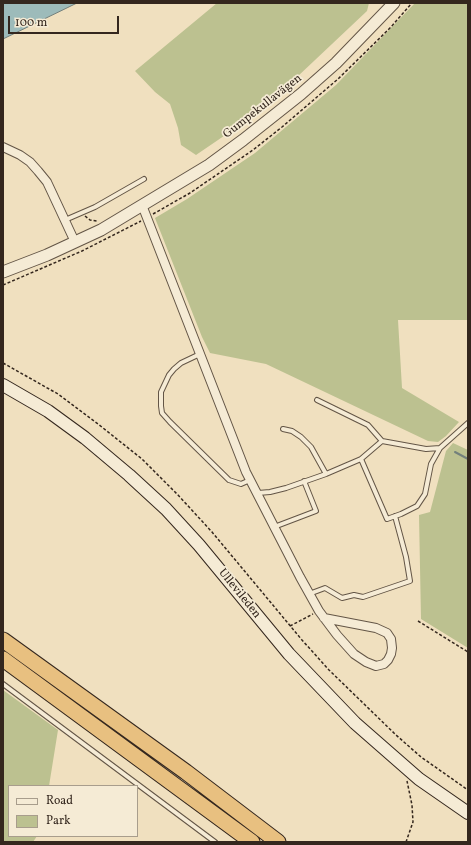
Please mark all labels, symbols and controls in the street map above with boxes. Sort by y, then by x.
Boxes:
scale bar [10,8,121,34]
text: 100 m [15,15,47,31]
street label: Gumpekullavägen [221,72,305,142]
street label: Ullevileden [215,566,263,622]
legend [8,785,138,837]
text: Road [46,793,73,809]
text: Park [46,813,71,829]

